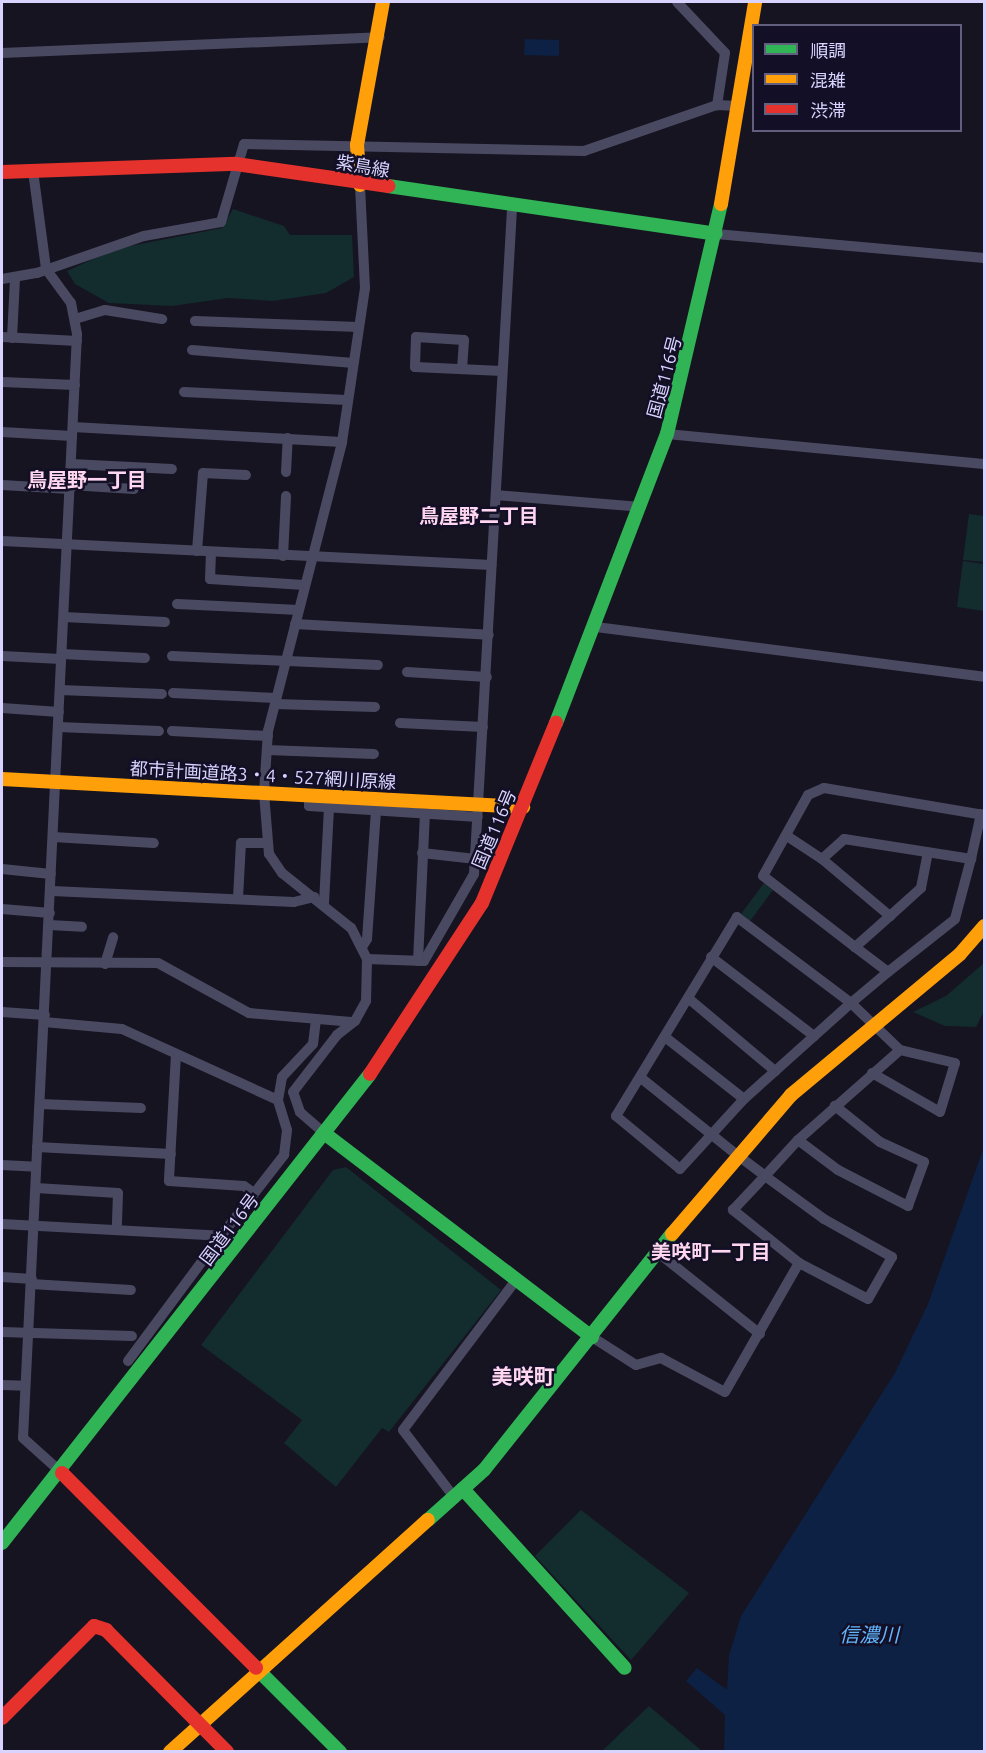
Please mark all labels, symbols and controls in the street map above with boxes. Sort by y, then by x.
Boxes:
legend [752,24,962,132]
text: 順調 [810,40,846,60]
text: 混雑 [810,70,846,90]
text: 渋滞 [810,100,846,120]
street label: 紫鳥線 [335,151,391,181]
street label: 国道116号 [643,333,685,421]
district label: 鳥屋野一丁目 [27,467,147,491]
district label: 鳥屋野二丁目 [419,503,539,527]
street label: 都市計画道路3・4・527網川原線 [129,757,397,793]
street label: 国道116号 [468,786,520,872]
street label: 国道116号 [195,1189,263,1269]
district label: 美咲町一丁目 [651,1239,771,1263]
district label: 美咲町 [492,1363,554,1389]
water label: 信濃川 [839,1622,899,1646]

